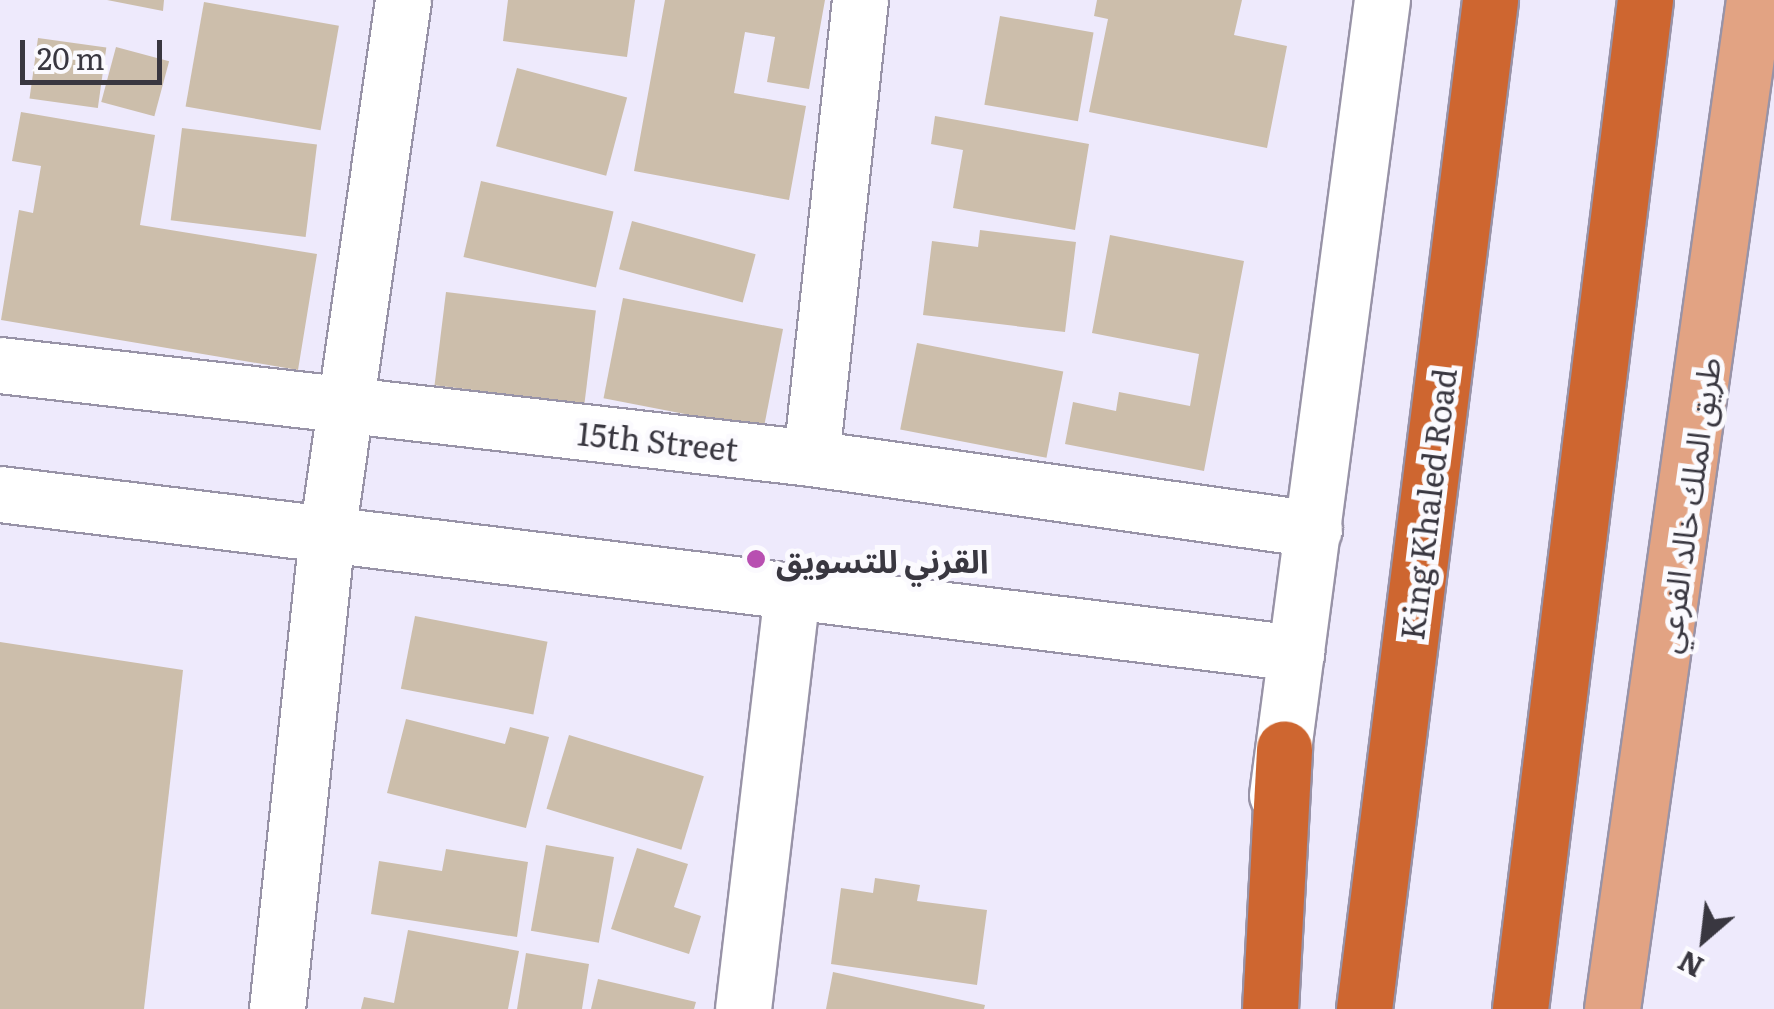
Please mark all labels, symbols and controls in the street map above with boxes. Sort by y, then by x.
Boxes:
scale bar [25,20,168,82]
text: 20 m [37,35,105,79]
street label: طريق الملك خالد الفرعي [1647,355,1727,655]
street label: King Khaled Road [1391,366,1463,642]
street label: 15th Street [576,412,740,468]
place label: القرني للتسويق [776,540,989,578]
marker: القرني للتسويق [745,548,767,570]
north arrow [1654,889,1754,989]
text: N [1670,941,1710,990]

